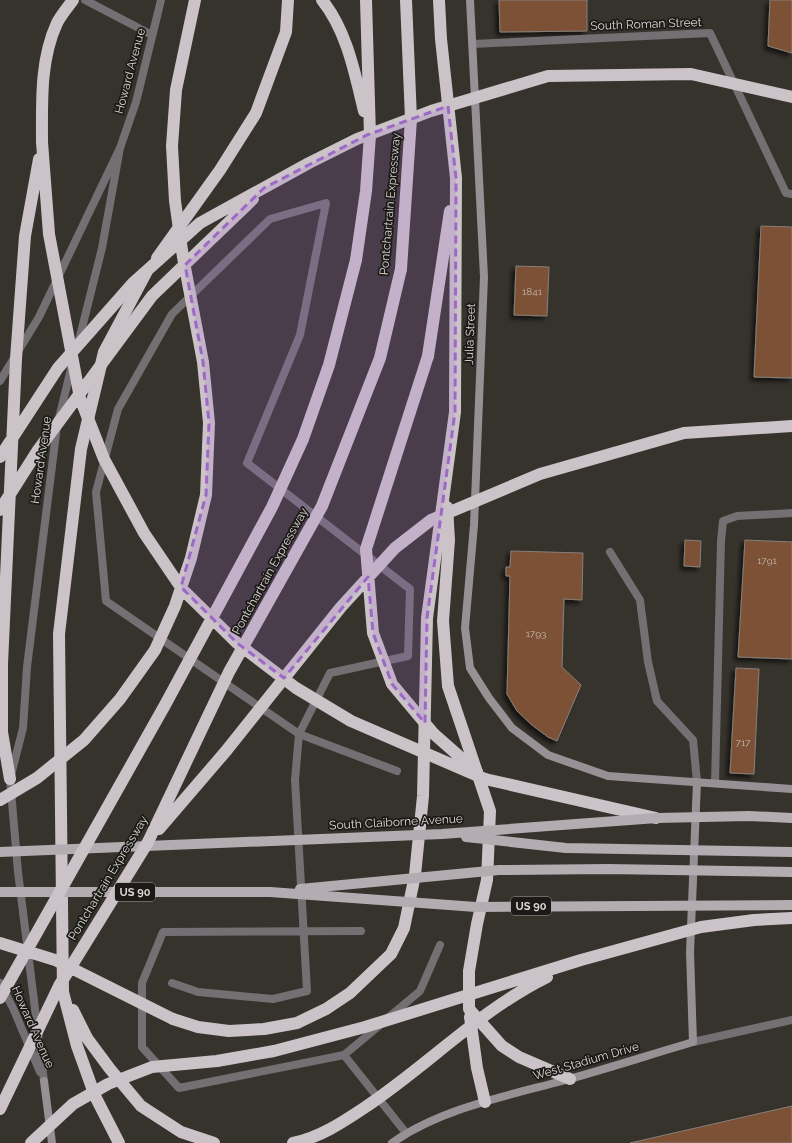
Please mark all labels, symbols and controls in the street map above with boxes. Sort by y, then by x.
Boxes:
street label: South Roman Street [590,15,702,33]
street label: Howard Avenue [112,27,148,115]
street label: Pontchartrain Expressway [377,132,403,276]
house number: 1841 [522,286,543,297]
street label: Julia Street [462,303,478,365]
street label: Howard Avenue [28,415,54,505]
street label: Pontchartrain Expressway [229,505,311,637]
house number: 1791 [757,555,778,566]
house number: 1793 [526,628,546,639]
house number: 717 [736,737,751,748]
street label: South Claiborne Avenue [329,812,463,832]
street label: Pontchartrain Expressway [65,813,151,943]
road number: US 90 [115,883,155,901]
road number: US 90 [511,897,551,915]
street label: Howard Avenue [9,984,57,1070]
street label: West Stadium Drive [532,1039,640,1083]

